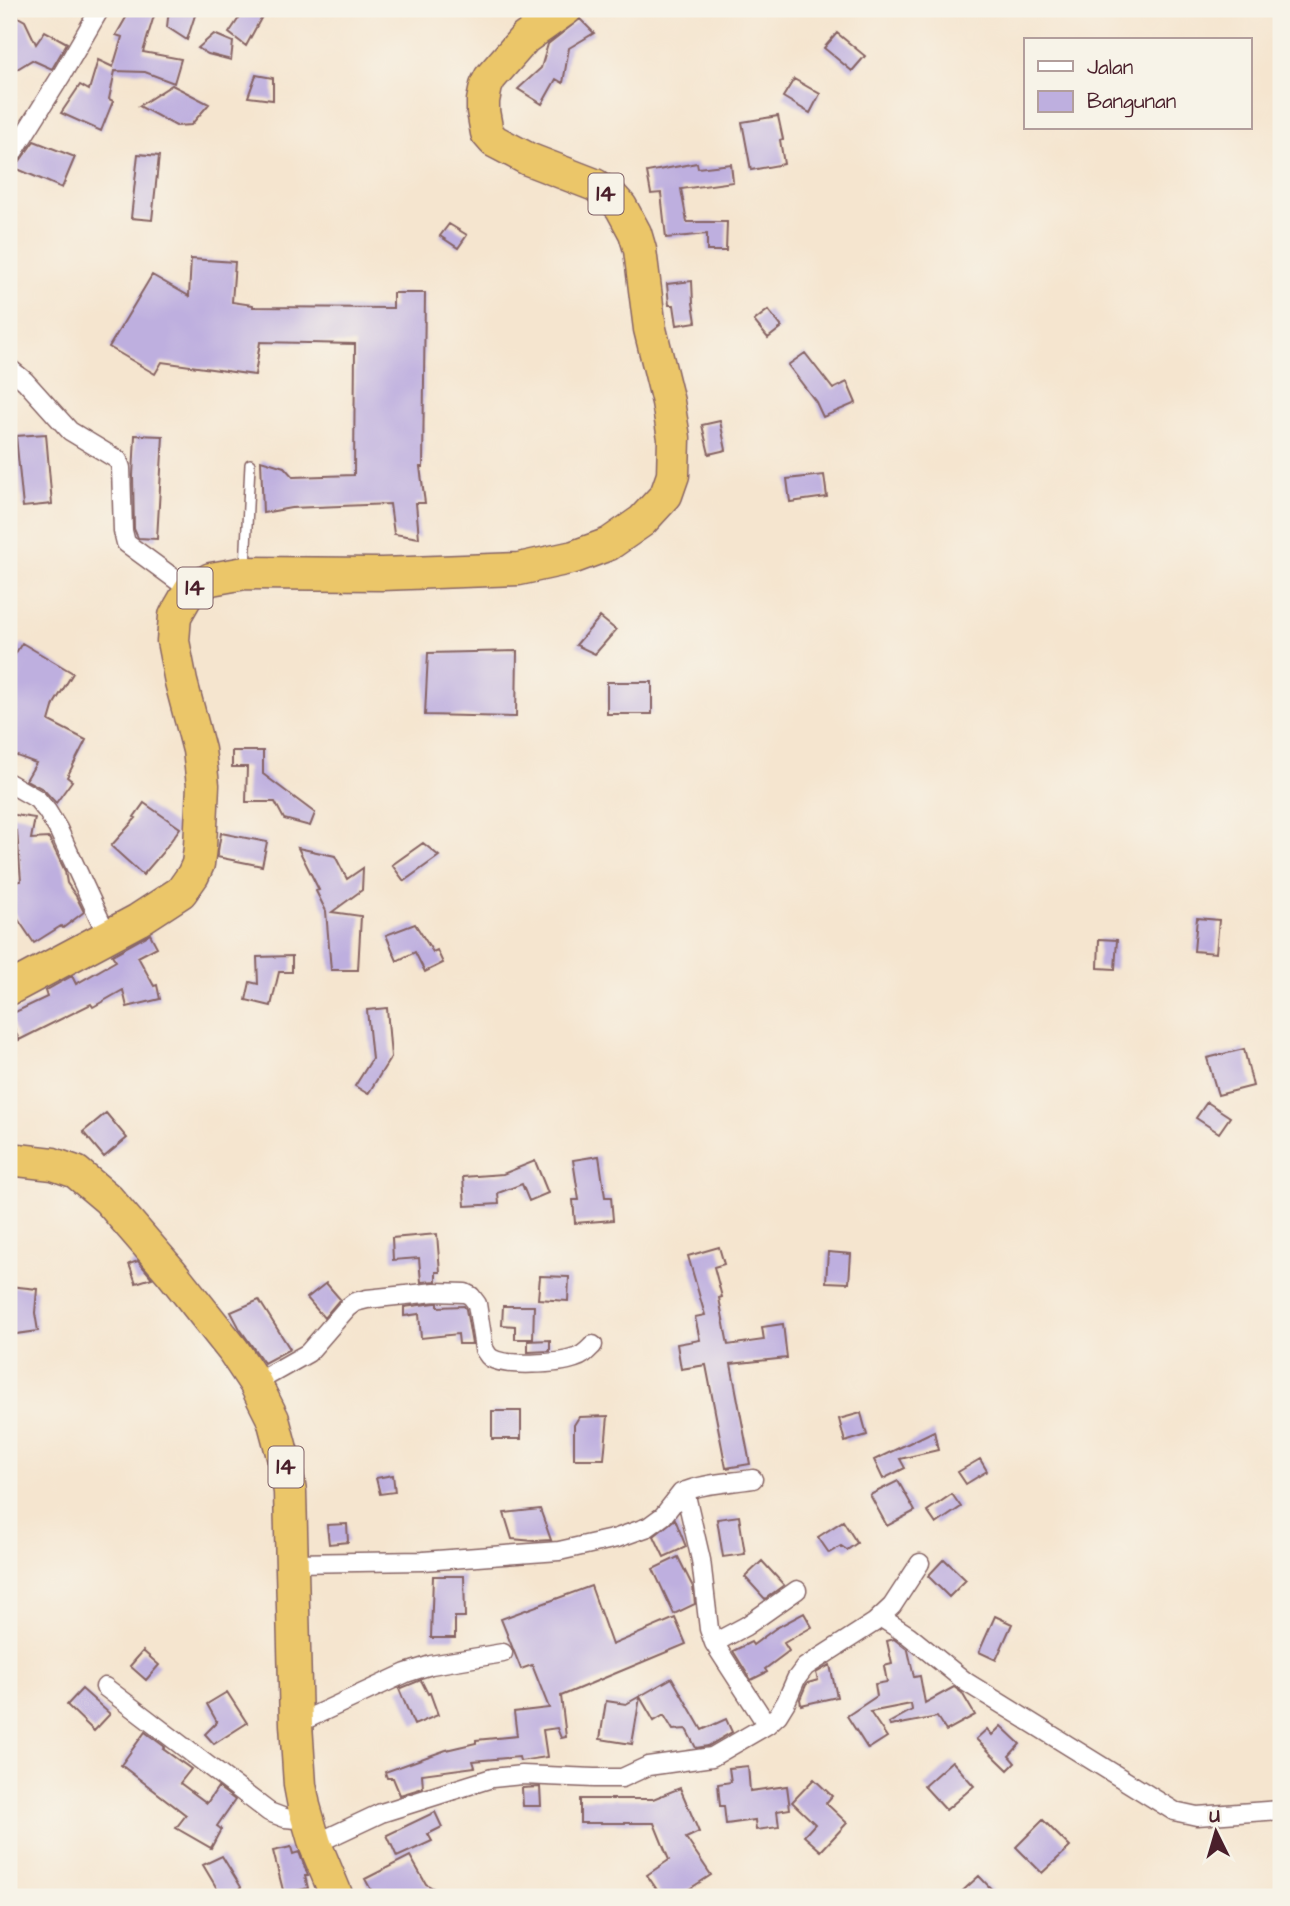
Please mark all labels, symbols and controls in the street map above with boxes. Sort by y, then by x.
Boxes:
legend [1024,38,1252,130]
text: Jalan [1087,53,1133,82]
text: Bangunan [1087,87,1176,118]
road number: 14 [588,174,624,214]
road number: 14 [178,568,212,608]
road number: 14 [268,1447,304,1488]
north arrow [1182,1798,1252,1868]
text: U [1208,1803,1221,1830]

